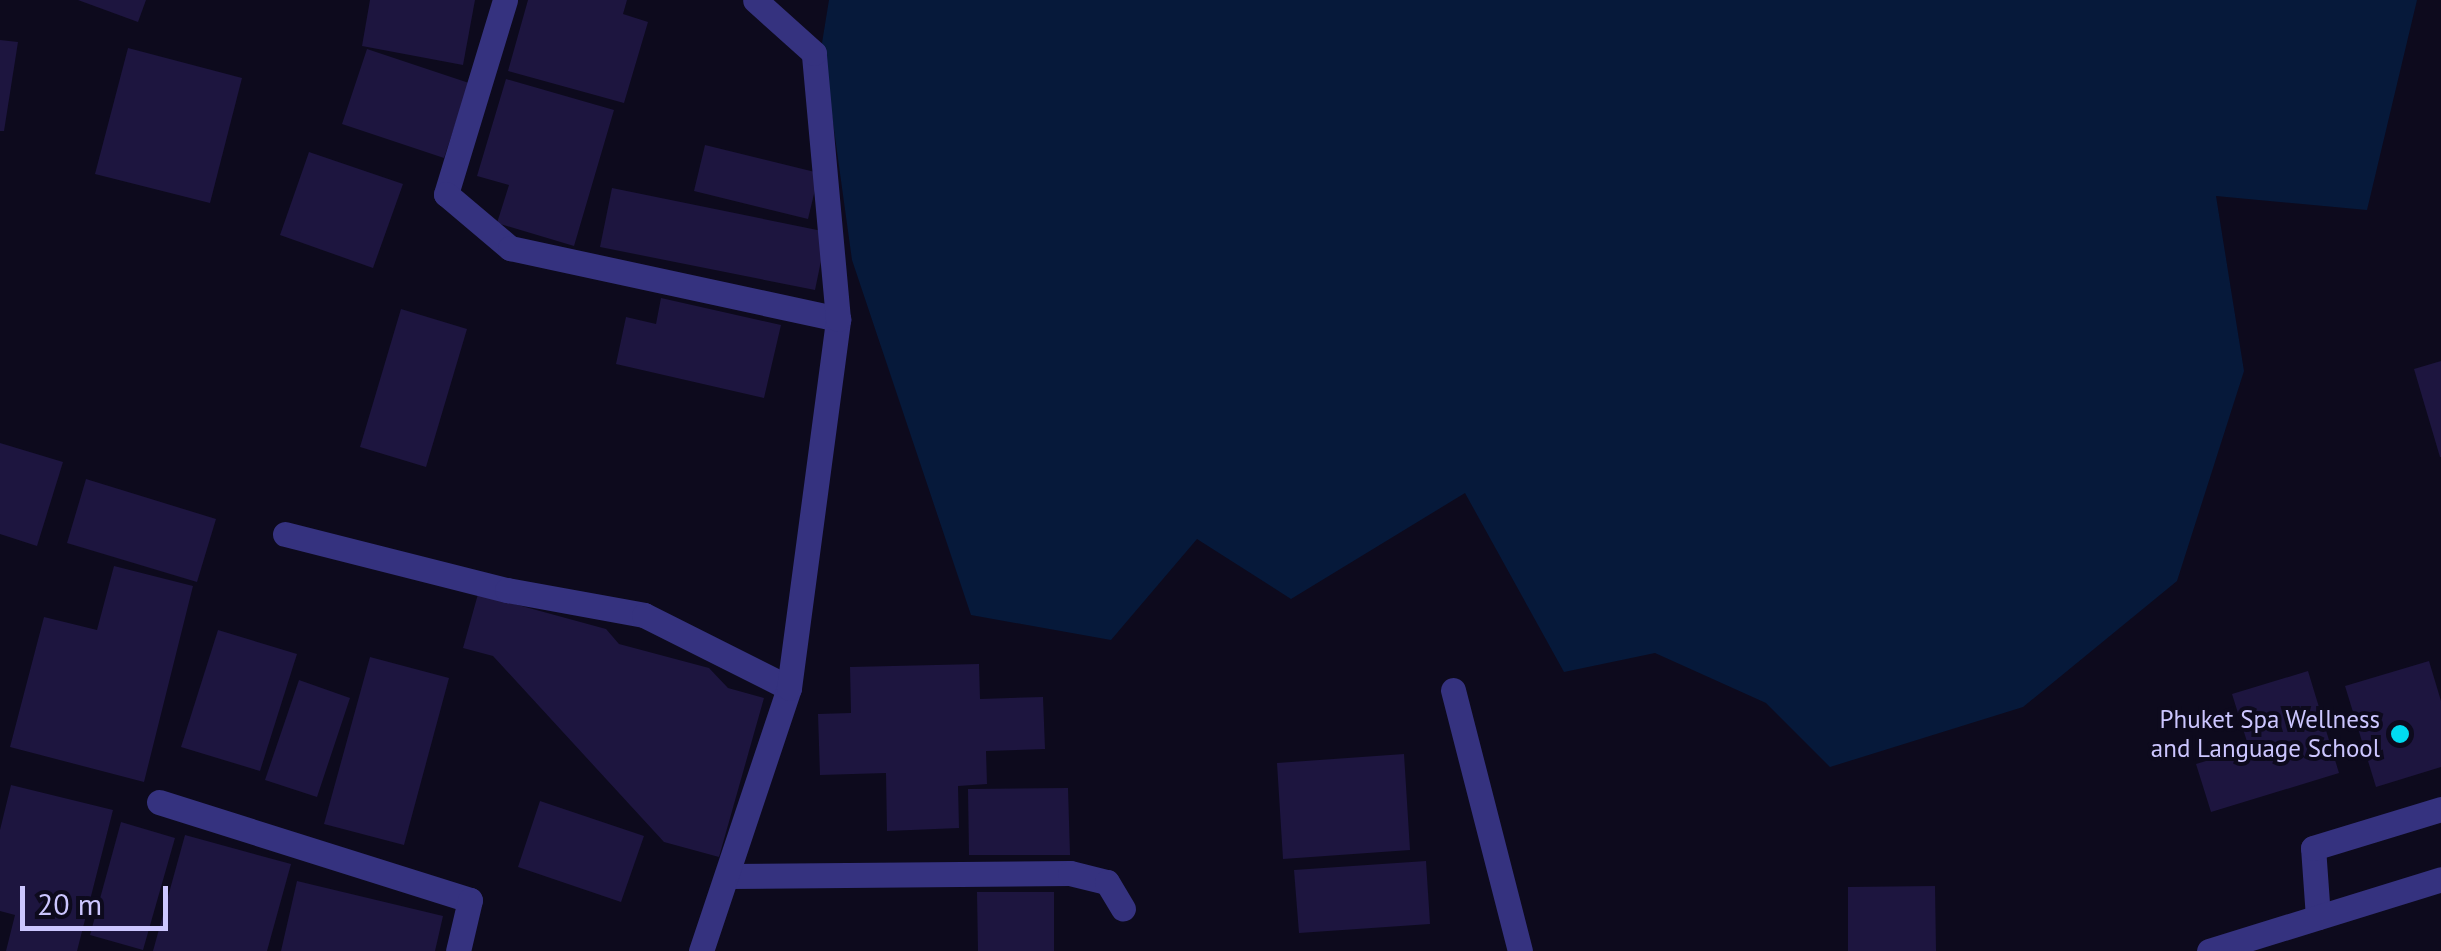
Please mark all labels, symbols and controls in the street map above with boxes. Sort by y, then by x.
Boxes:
place label: Phuket Spa Wellness and Language School [2151,705,2380,764]
marker: Phuket Spa Wellness and Language School [2389,723,2411,745]
scale bar [25,866,172,928]
text: 20 m [37,884,102,923]

